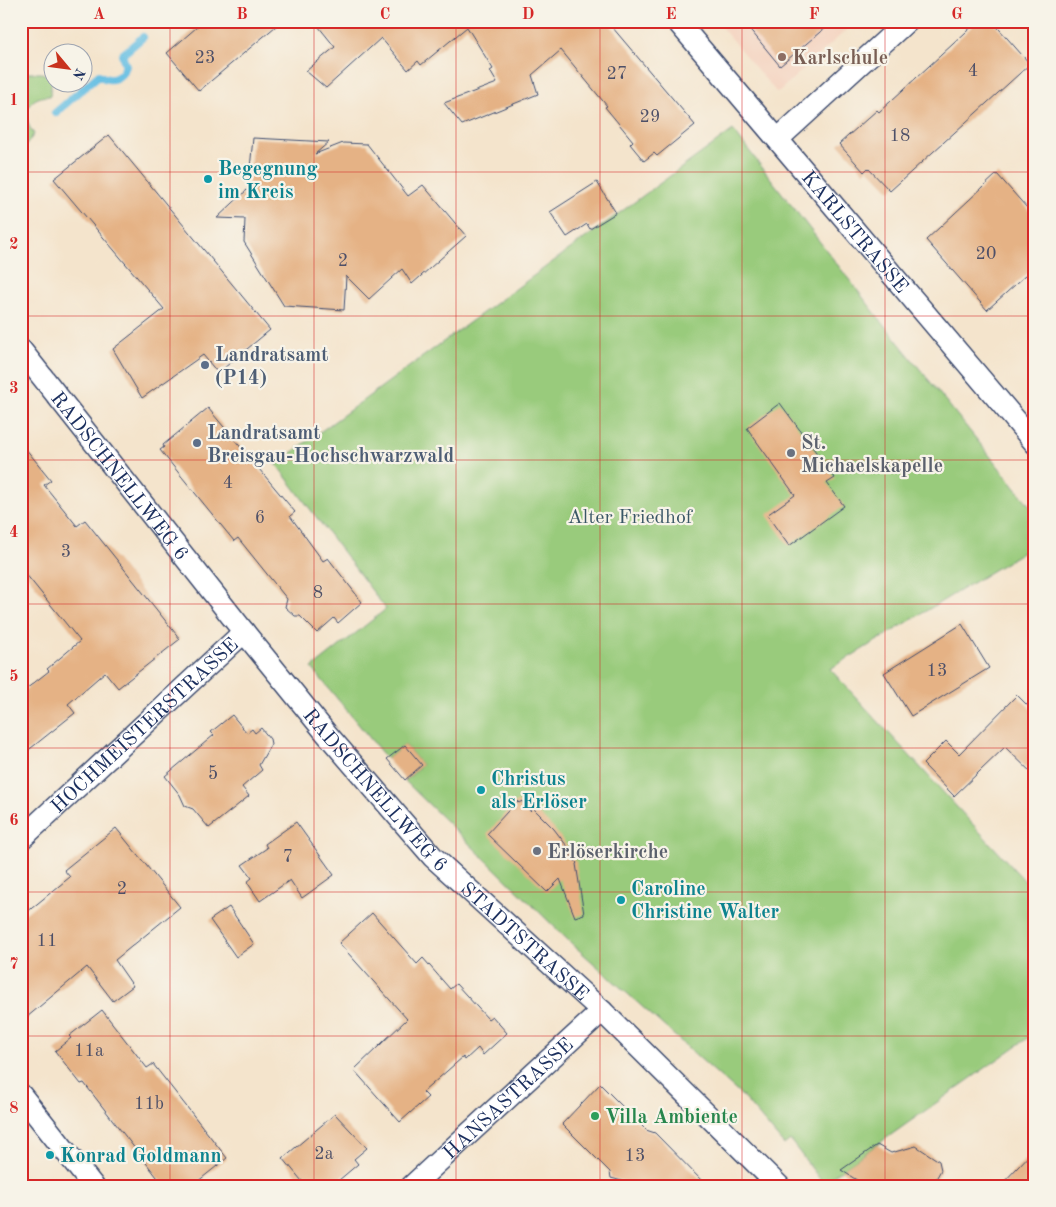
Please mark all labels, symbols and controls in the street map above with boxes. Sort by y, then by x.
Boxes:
text: A [93,7,105,23]
text: B [236,7,248,23]
text: C [380,7,390,23]
text: D [522,7,534,23]
text: E [665,7,677,23]
text: F [809,7,820,23]
text: G [951,7,963,23]
north arrow [42,42,92,92]
house number: 23 [195,49,215,67]
place label: Karlschule [792,49,888,69]
marker: Karlschule [776,51,788,63]
house number: 4 [968,62,978,80]
house number: 27 [607,65,627,83]
text: N [70,66,87,82]
text: 1 [9,93,19,109]
house number: 29 [640,108,660,126]
house number: 18 [890,127,910,145]
place label: Begegnung im Kreis [218,160,318,203]
street label: KARLSTRASSE [797,168,911,298]
marker: Begegnung im Kreis [202,173,214,185]
text: 2 [9,237,19,253]
house number: 20 [976,245,996,263]
house number: 2 [338,252,348,270]
place label: Landratsamt (P14) [215,346,329,389]
marker: Landratsamt (P14) [199,359,211,371]
text: 3 [9,381,19,397]
street label: RADSCHNELLWEG 6 [46,389,191,565]
place label: Landratsamt Breisgau-Hochschwarzwald [207,424,454,467]
place label: St. Michaelskapelle [801,434,943,477]
marker: Landratsamt Breisgau-Hochschwarzwald [191,437,203,449]
marker: St. Michaelskapelle [785,447,797,459]
house number: 4 [223,474,233,492]
park label: Alter Friedhof [568,508,694,528]
house number: 6 [255,509,265,527]
text: 4 [9,525,19,541]
house number: 3 [61,543,71,561]
house number: 8 [313,584,323,602]
street label: HOCHMEISTERSTRASSE [48,635,243,818]
house number: 13 [927,662,947,680]
text: 5 [9,669,19,685]
street label: RADSCHNELLWEG 6 [298,706,450,877]
house number: 5 [208,765,218,783]
place label: Christus als Erlöser [491,770,587,813]
marker: Christus als Erlöser [475,784,487,796]
text: 6 [9,813,19,829]
place label: Erlöserkirche [547,843,668,863]
marker: Erlöserkirche [531,845,543,857]
house number: 7 [283,848,293,866]
street label: STADTSTRASSE [456,879,592,1005]
house number: 2 [117,880,127,898]
place label: Caroline Christine Walter [631,880,780,923]
marker: Caroline Christine Walter [615,894,627,906]
house number: 11 [37,932,57,950]
text: 7 [9,957,19,973]
street label: HANSASTRASSE [440,1035,578,1164]
house number: 11a [74,1042,104,1060]
house number: 11b [134,1095,164,1113]
text: 8 [9,1101,19,1117]
place label: Villa Ambiente [605,1108,738,1128]
marker: Villa Ambiente [589,1110,601,1122]
house number: 2a [314,1145,334,1163]
place label: Konrad Goldmann [60,1147,222,1167]
house number: 13 [625,1147,645,1165]
marker: Konrad Goldmann [44,1149,56,1161]

